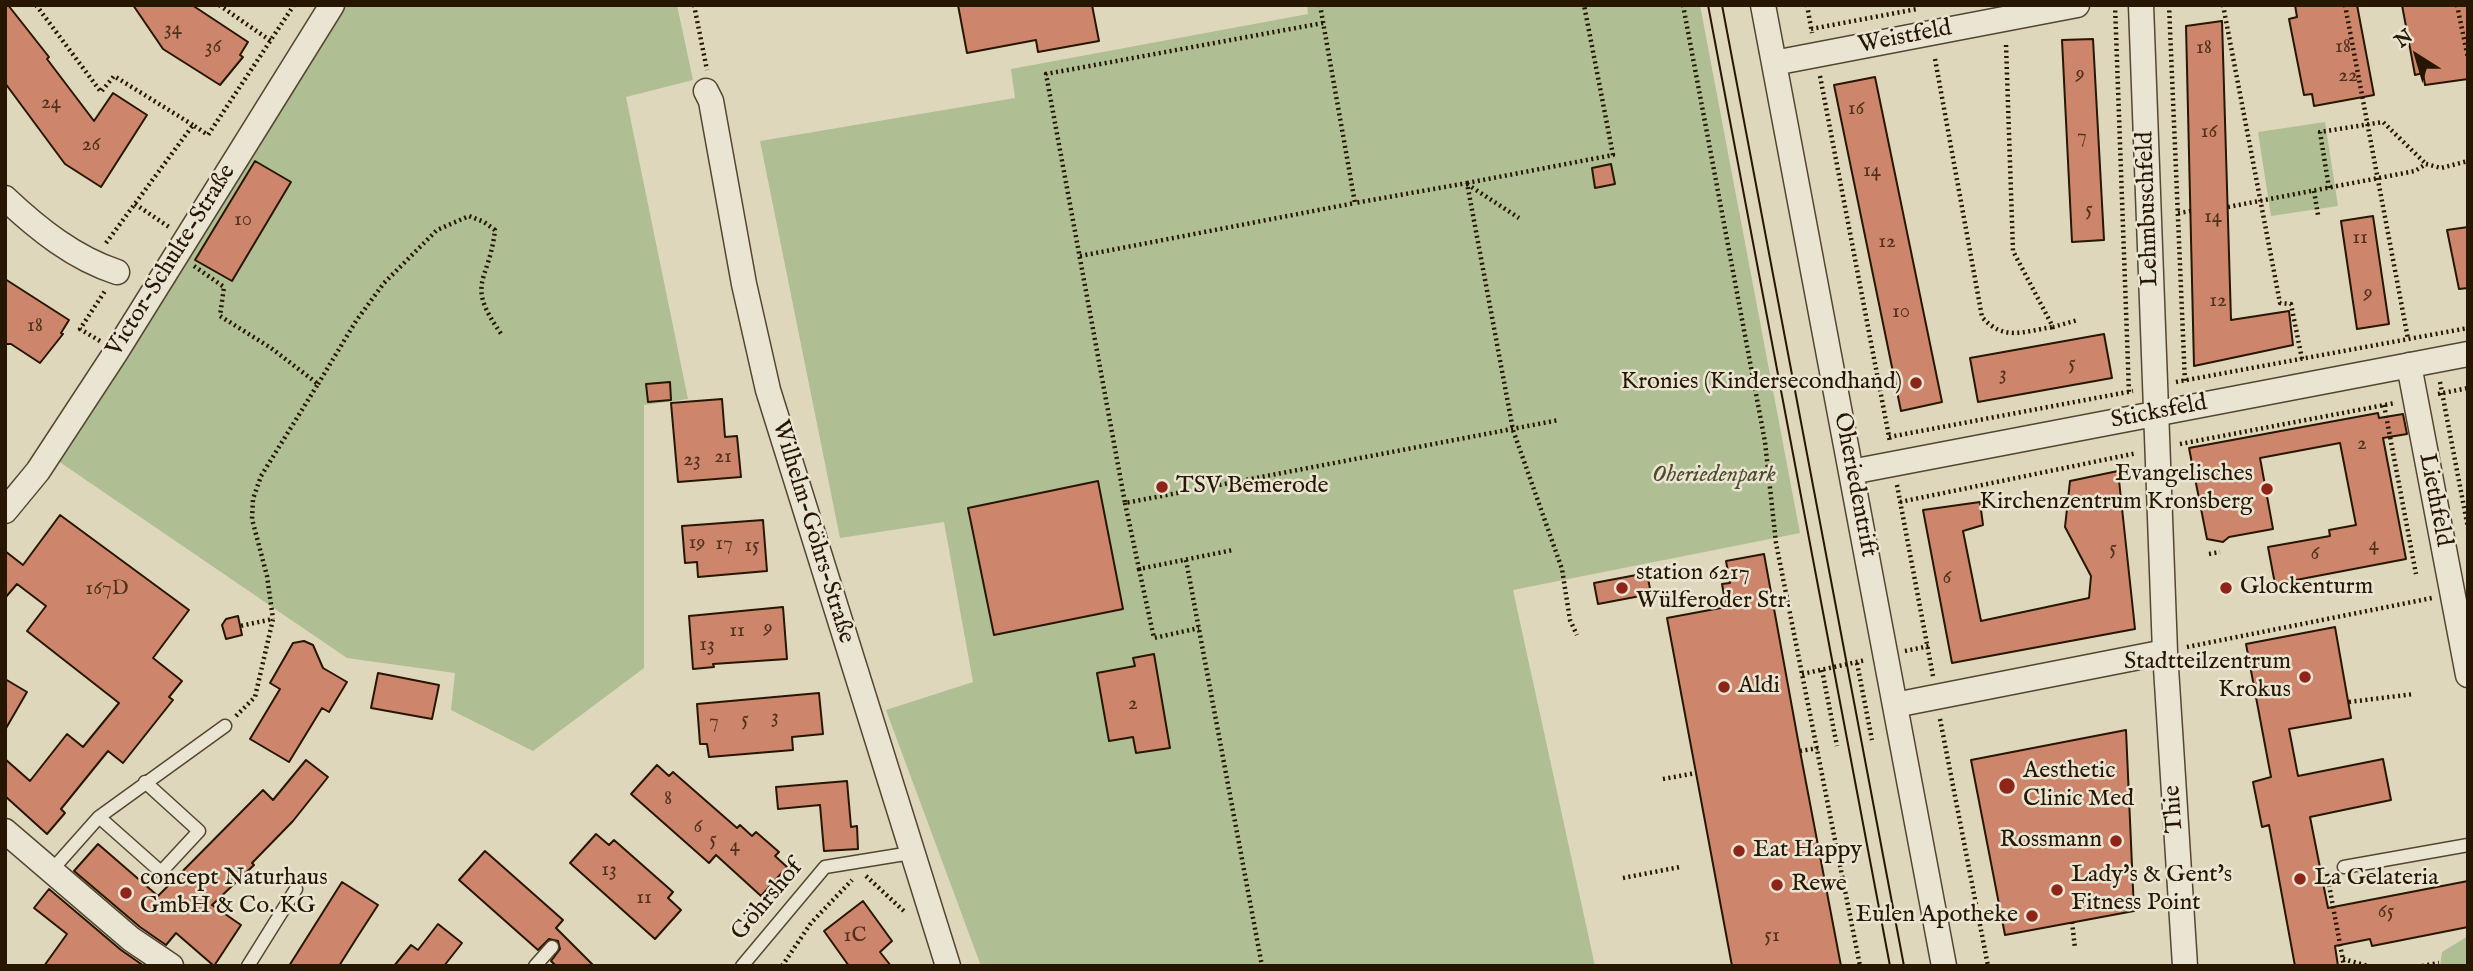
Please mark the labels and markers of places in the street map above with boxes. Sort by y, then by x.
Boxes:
place label: Kronies (Kindersecondhand) [1621,369,1902,397]
marker: Kronies (Kindersecondhand) [1908,375,1924,391]
place label: Evangelisches Kirchenzentrum Kronsberg [1980,461,2253,517]
place label: TSV Bemerode [1176,473,1329,501]
marker: TSV Bemerode [1154,479,1170,495]
marker: Evangelisches Kirchenzentrum Kronsberg [2259,481,2275,497]
place label: station 6217 Wülferoder Str. [1636,560,1791,616]
place label: Glockenturm [2240,574,2373,602]
marker: station 6217 Wülferoder Str. [1614,580,1630,596]
marker: Glockenturm [2218,580,2234,596]
place label: Stadtteilzentrum Krokus [2124,649,2291,705]
marker: Stadtteilzentrum Krokus [2297,669,2313,685]
place label: Aldi [1738,673,1780,701]
marker: Aldi [1716,679,1732,695]
place label: Aesthetic Clinic Med [2023,758,2134,814]
marker: Aesthetic Clinic Med [1997,776,2017,796]
place label: Rossmann [2000,827,2102,855]
marker: Rossmann [2108,833,2124,849]
place label: Eat Happy [1753,837,1862,865]
marker: Eat Happy [1731,843,1747,859]
place label: Lady's & Gent's Fitness Point [2071,862,2232,918]
place label: concept Naturhaus GmbH & Co. KG [140,865,328,921]
place label: La Gelateria [2314,865,2439,893]
place label: Rewe [1791,871,1847,899]
marker: La Gelateria [2292,871,2308,887]
marker: Rewe [1769,877,1785,893]
marker: Lady's & Gent's Fitness Point [2049,882,2065,898]
marker: concept Naturhaus GmbH & Co. KG [118,885,134,901]
place label: Eulen Apotheke [1856,902,2018,930]
marker: Eulen Apotheke [2024,908,2040,924]

